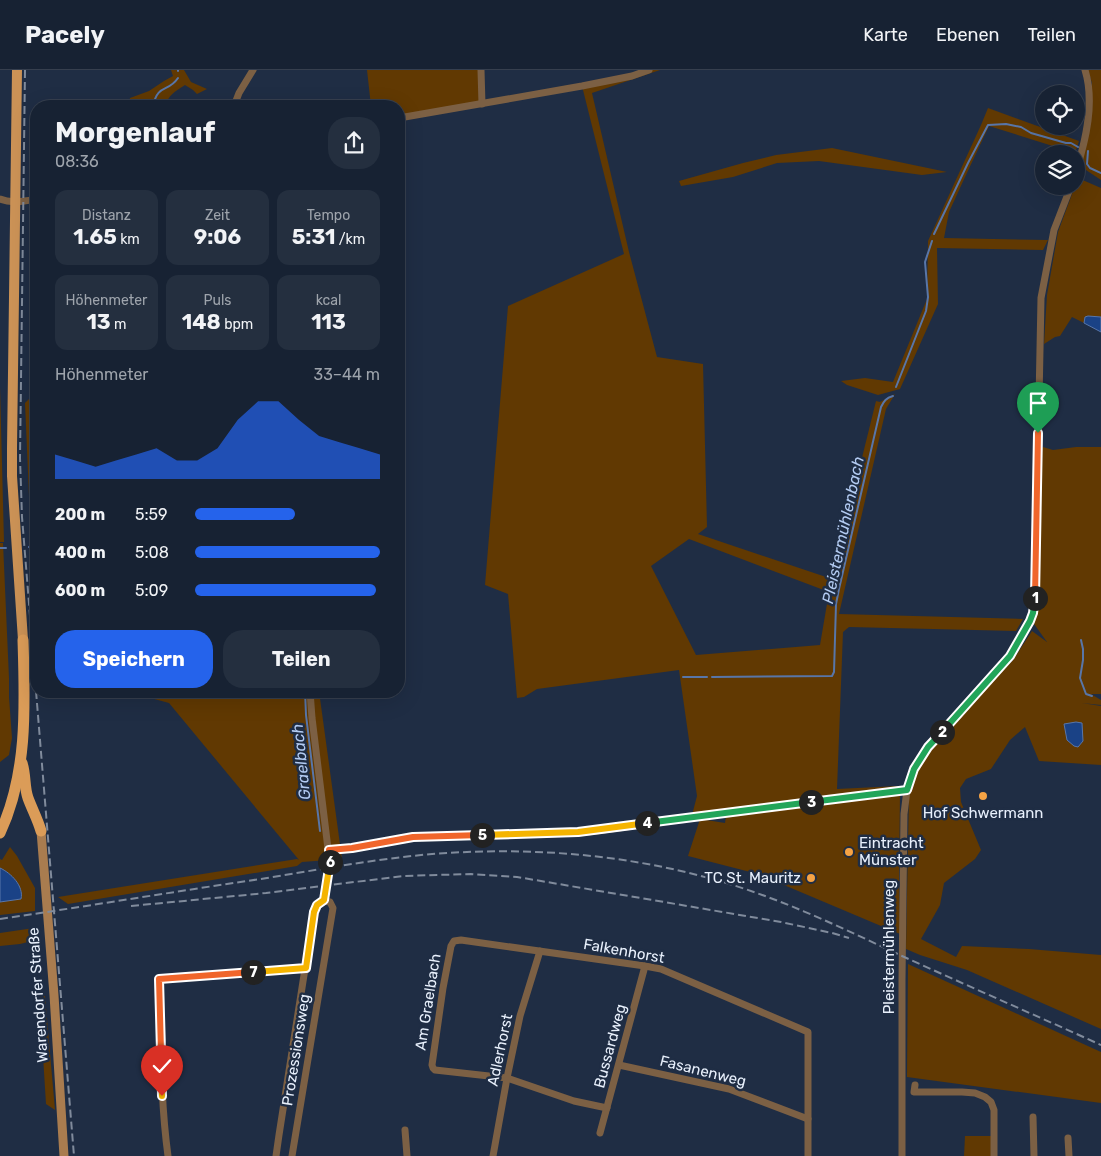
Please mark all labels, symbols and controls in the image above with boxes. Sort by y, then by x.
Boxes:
text: Pacely [25,21,105,49]
text: Karte [863,24,908,46]
text: Ebenen [936,24,1000,46]
text: Teilen [1028,24,1076,46]
map controls [1035,85,1085,195]
button: locate [1035,85,1085,135]
text: Morgenlauf [55,116,215,149]
button: share [328,117,380,169]
button: layers [1035,145,1085,195]
text: 08:36 [55,152,99,171]
text: Distanz [82,207,131,224]
text: Zeit [205,207,230,224]
text: Tempo [307,207,350,224]
text: 1.65 [73,224,117,249]
text: 9:06 [194,224,241,249]
text: 5:31 [292,224,335,249]
text: km [117,231,140,248]
text: /km [335,231,365,248]
text: Höhenmeter [66,292,147,309]
text: Puls [204,292,231,309]
text: kcal [316,292,341,309]
text: 13 [86,309,111,334]
text: 148 [182,309,221,334]
text: 113 [311,309,346,334]
text: m [111,316,127,333]
text: bpm [221,316,253,333]
text: Höhenmeter [55,365,148,384]
text: 33–44 m [314,365,380,384]
pin [1017,382,1059,433]
icon: arrive [1024,389,1052,417]
water label: Pleistermühlenbach [818,455,868,605]
text: 200 m [55,505,105,524]
text: 5:59 [135,505,168,524]
text: 400 m [55,543,106,562]
text: 5:08 [135,543,169,562]
text: 600 m [55,581,105,600]
text: 5:09 [135,581,168,600]
pin: 1 [1022,586,1048,610]
text: 1 [1032,590,1039,607]
button: Speichern [55,630,213,688]
button: Teilen [223,630,380,688]
pin: 2 [930,720,954,744]
water label: Graelbach [288,723,314,801]
text: 2 [938,724,947,741]
pin: 3 [798,790,824,814]
marker: Hof Schwermann [977,790,989,802]
text: 3 [807,794,816,811]
place label: Hof Schwermann [923,804,1043,822]
pin: 4 [634,810,660,836]
text: 4 [643,815,652,832]
pin: 5 [470,822,494,848]
text: 5 [478,827,487,844]
place label: Eintracht Münster [859,834,924,869]
marker: Eintracht Münster [843,846,855,858]
pin: 6 [318,850,342,874]
text: 6 [326,854,335,871]
place label: TC St. Mauritz [704,869,801,887]
marker: TC St. Mauritz [805,872,817,884]
street label: Pleistermühlenweg [880,880,898,1014]
street label: Warendorfer Straße [24,927,52,1063]
street label: Falkenhorst [582,935,666,967]
street label: Am Graelbach [411,952,445,1052]
pin: 7 [240,960,266,984]
text: 7 [249,964,258,981]
street label: Prozessionsweg [278,993,314,1107]
street label: Bussardweg [590,1002,630,1090]
street label: Adlerhorst [484,1012,516,1088]
pin [141,1045,183,1096]
icon: check [148,1052,176,1080]
street label: Fasanenweg [658,1052,748,1090]

